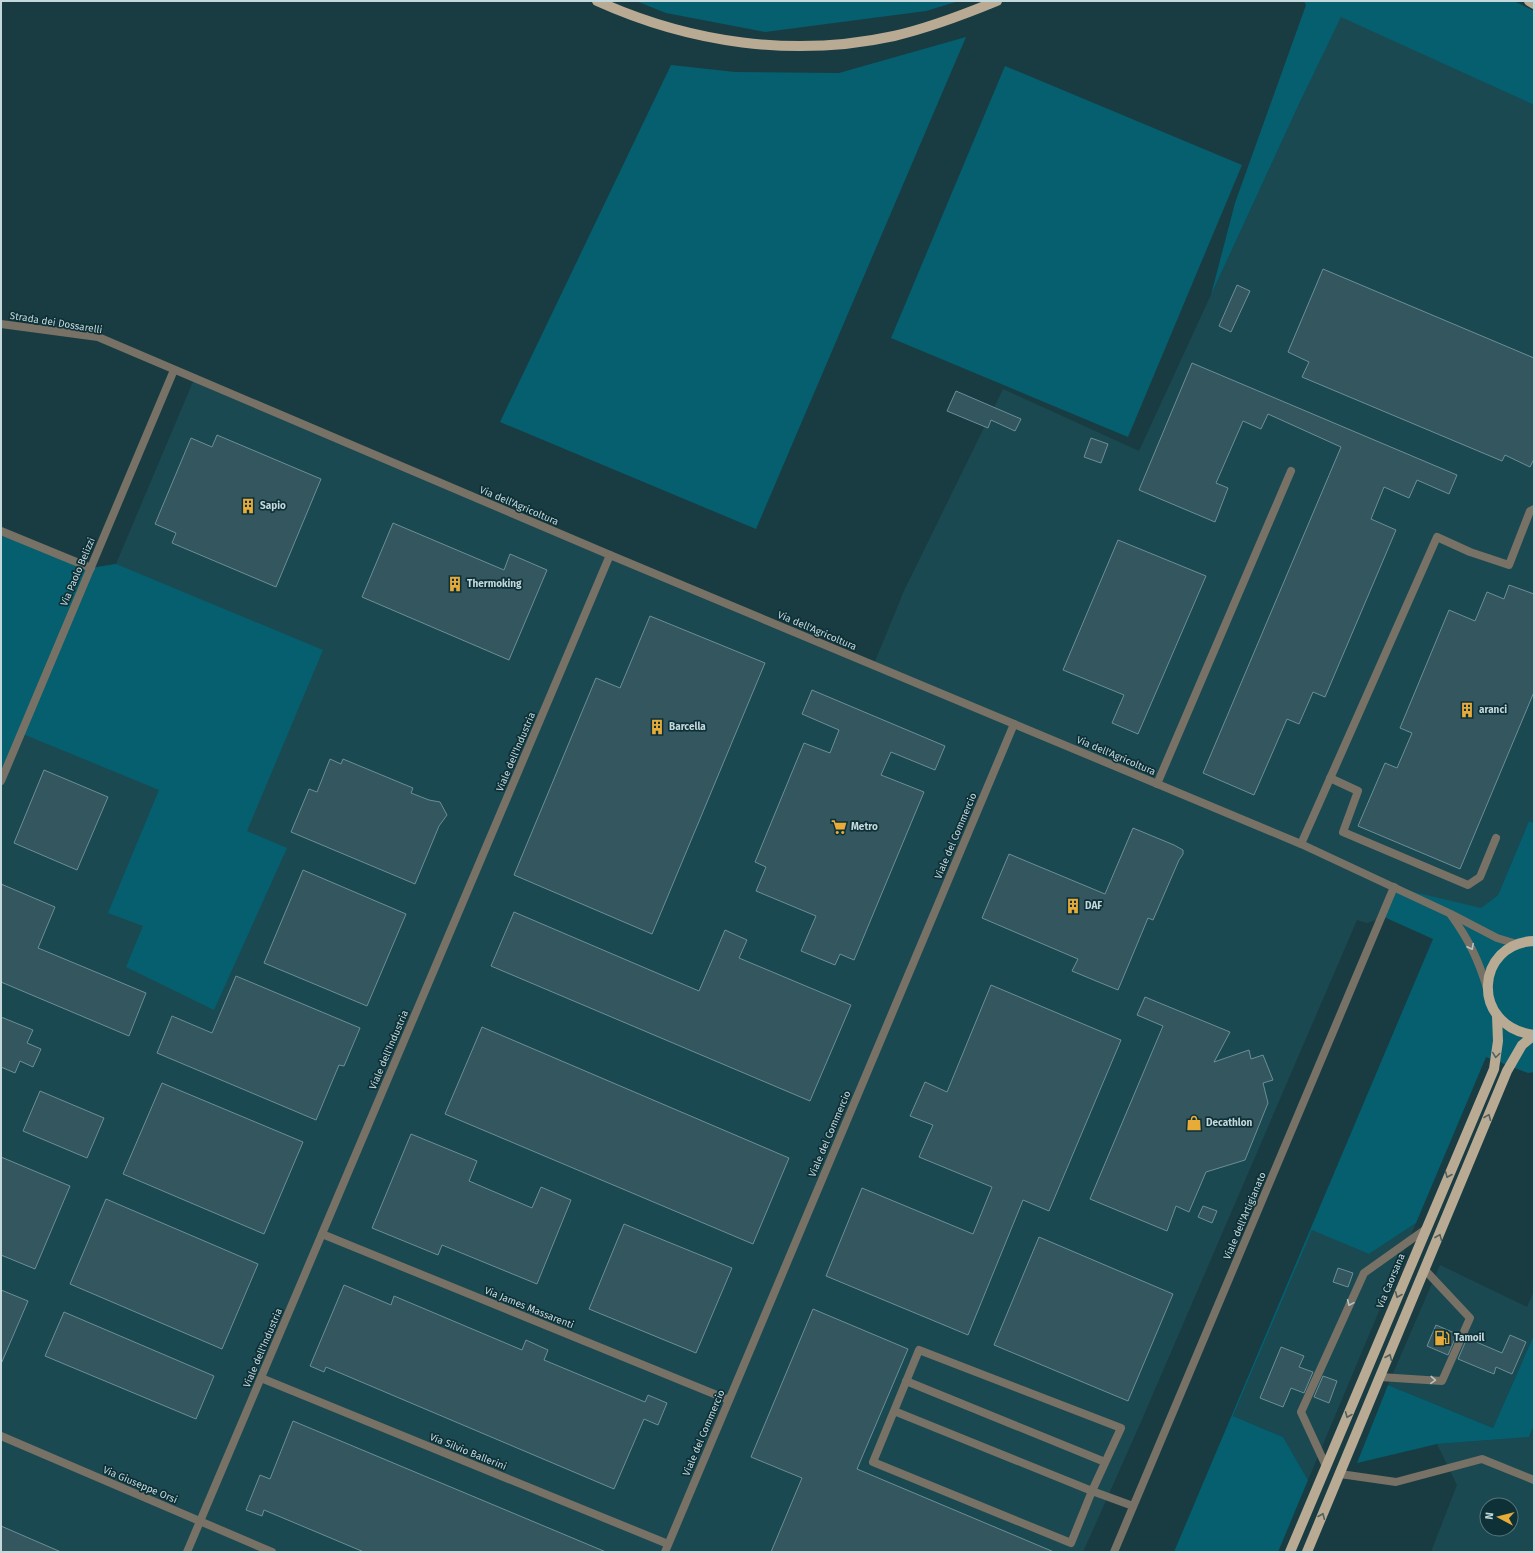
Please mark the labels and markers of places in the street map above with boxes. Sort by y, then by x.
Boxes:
building icon: Sapio [239,497,257,515]
place label: Sapio [260,500,286,512]
building icon: Thermoking [446,575,464,593]
place label: Thermoking [467,578,522,590]
building icon: aranci [1458,701,1476,719]
place label: aranci [1479,704,1507,716]
building icon: Barcella [648,718,666,736]
place label: Barcella [669,721,706,733]
supermarket icon: Metro [830,818,848,836]
place label: Metro [851,821,878,833]
building icon: DAF [1064,897,1082,915]
place label: DAF [1085,900,1102,912]
shop icon: Decathlon [1185,1114,1203,1132]
place label: Decathlon [1206,1117,1253,1129]
fuel station icon: Tamoil [1433,1329,1451,1347]
place label: Tamoil [1454,1332,1484,1344]

